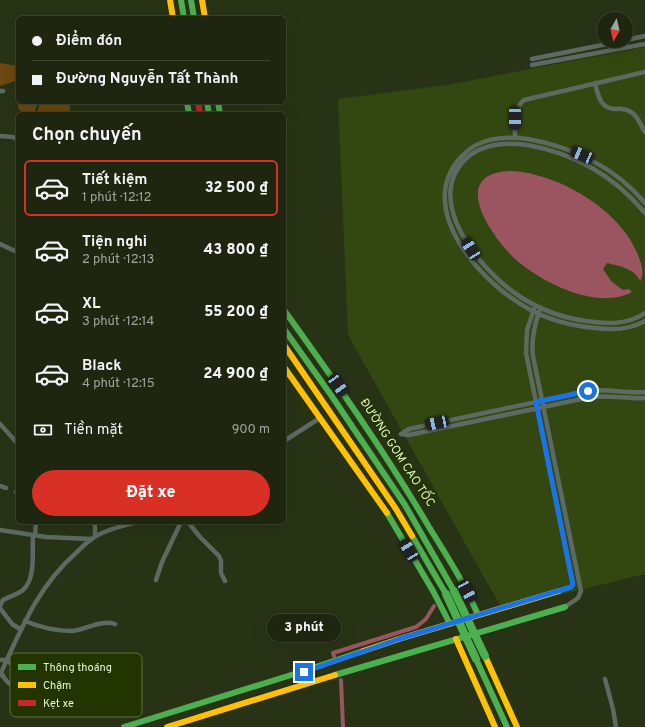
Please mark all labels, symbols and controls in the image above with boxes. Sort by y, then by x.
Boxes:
north arrow [597,12,633,48]
map controls [597,12,633,48]
text: Điểm đón [56,32,122,51]
text: Đường Nguyễn Tất Thành [56,70,238,89]
car [509,106,521,130]
text: Chọn chuyến [32,124,142,147]
car [569,145,595,165]
icon: car [34,170,70,206]
text: Tiết kiệm [82,171,147,190]
text: 32 500 ₫ [205,179,268,198]
text: 1 phút · 12:12 [82,190,151,206]
icon: car [34,232,70,268]
text: Tiện nghi [82,233,147,252]
car [460,236,482,262]
text: 43 800 ₫ [204,241,268,260]
text: 2 phút · 12:13 [82,252,154,268]
icon: car [34,294,70,330]
text: XL [82,295,100,314]
text: 55 200 ₫ [204,303,268,322]
text: 3 phút · 12:14 [82,314,154,330]
icon: car [34,356,70,392]
text: Black [82,357,122,376]
text: 24 900 ₫ [203,365,268,384]
car [326,372,350,398]
text: 4 phút · 12:15 [82,376,155,392]
route start [579,382,597,400]
street label: ĐƯỜNG GOM CAO TỐC [356,395,440,510]
car [424,415,450,431]
icon: cash [32,419,54,441]
text: Tiền mặt [64,421,123,440]
text: 900 m [232,422,270,438]
button: Đặt xe [32,470,270,516]
car [398,537,420,563]
car [456,578,478,604]
callout: 3 phút [267,614,341,642]
text: 3 phút [284,620,324,636]
legend [10,653,142,717]
text: Thông thoáng [43,661,112,675]
route end [295,663,313,681]
text: Chậm [43,679,71,693]
text: Kẹt xe [43,697,74,711]

